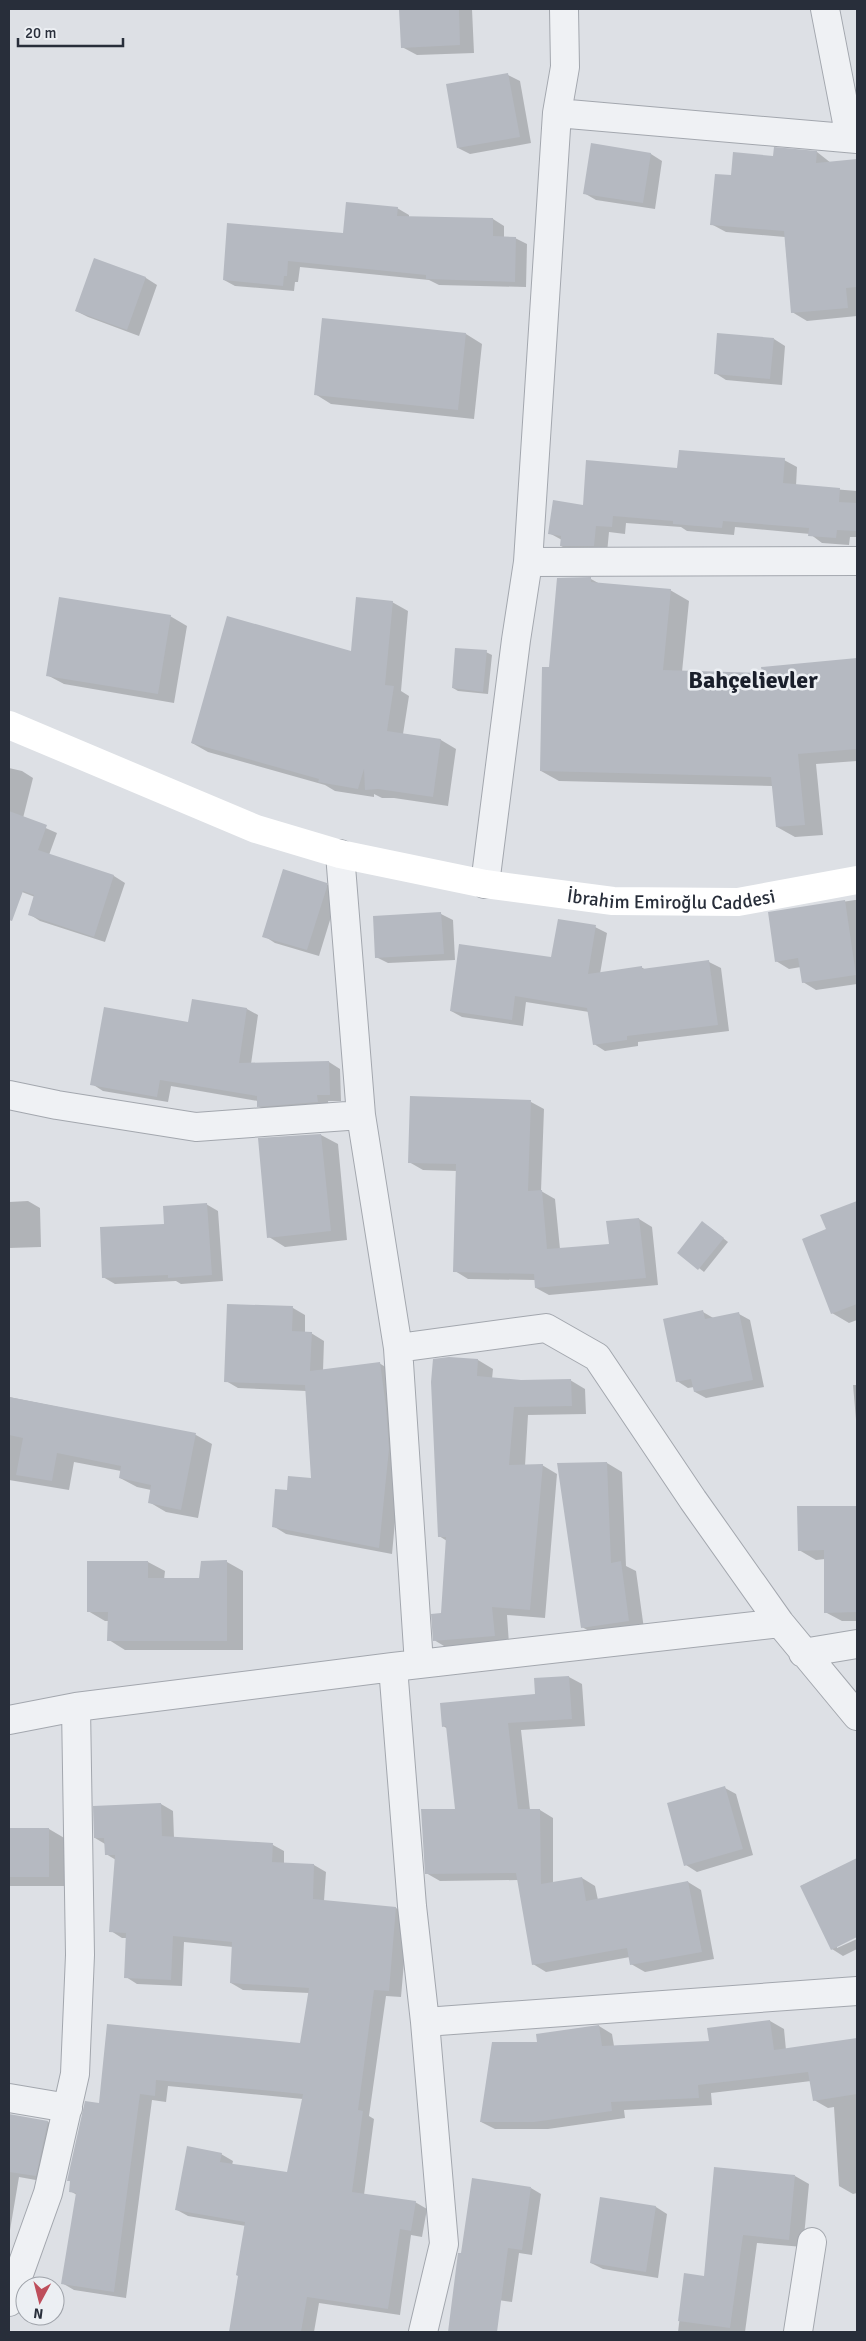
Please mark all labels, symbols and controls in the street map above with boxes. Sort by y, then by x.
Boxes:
scale bar [18,15,122,47]
text: 20 m [25,24,56,42]
district label: Bahçelievler [688,665,818,695]
street label: İbrahim Emiroğlu Caddesi [566,884,777,915]
north arrow [15,2276,65,2326]
text: N [33,2304,44,2322]

